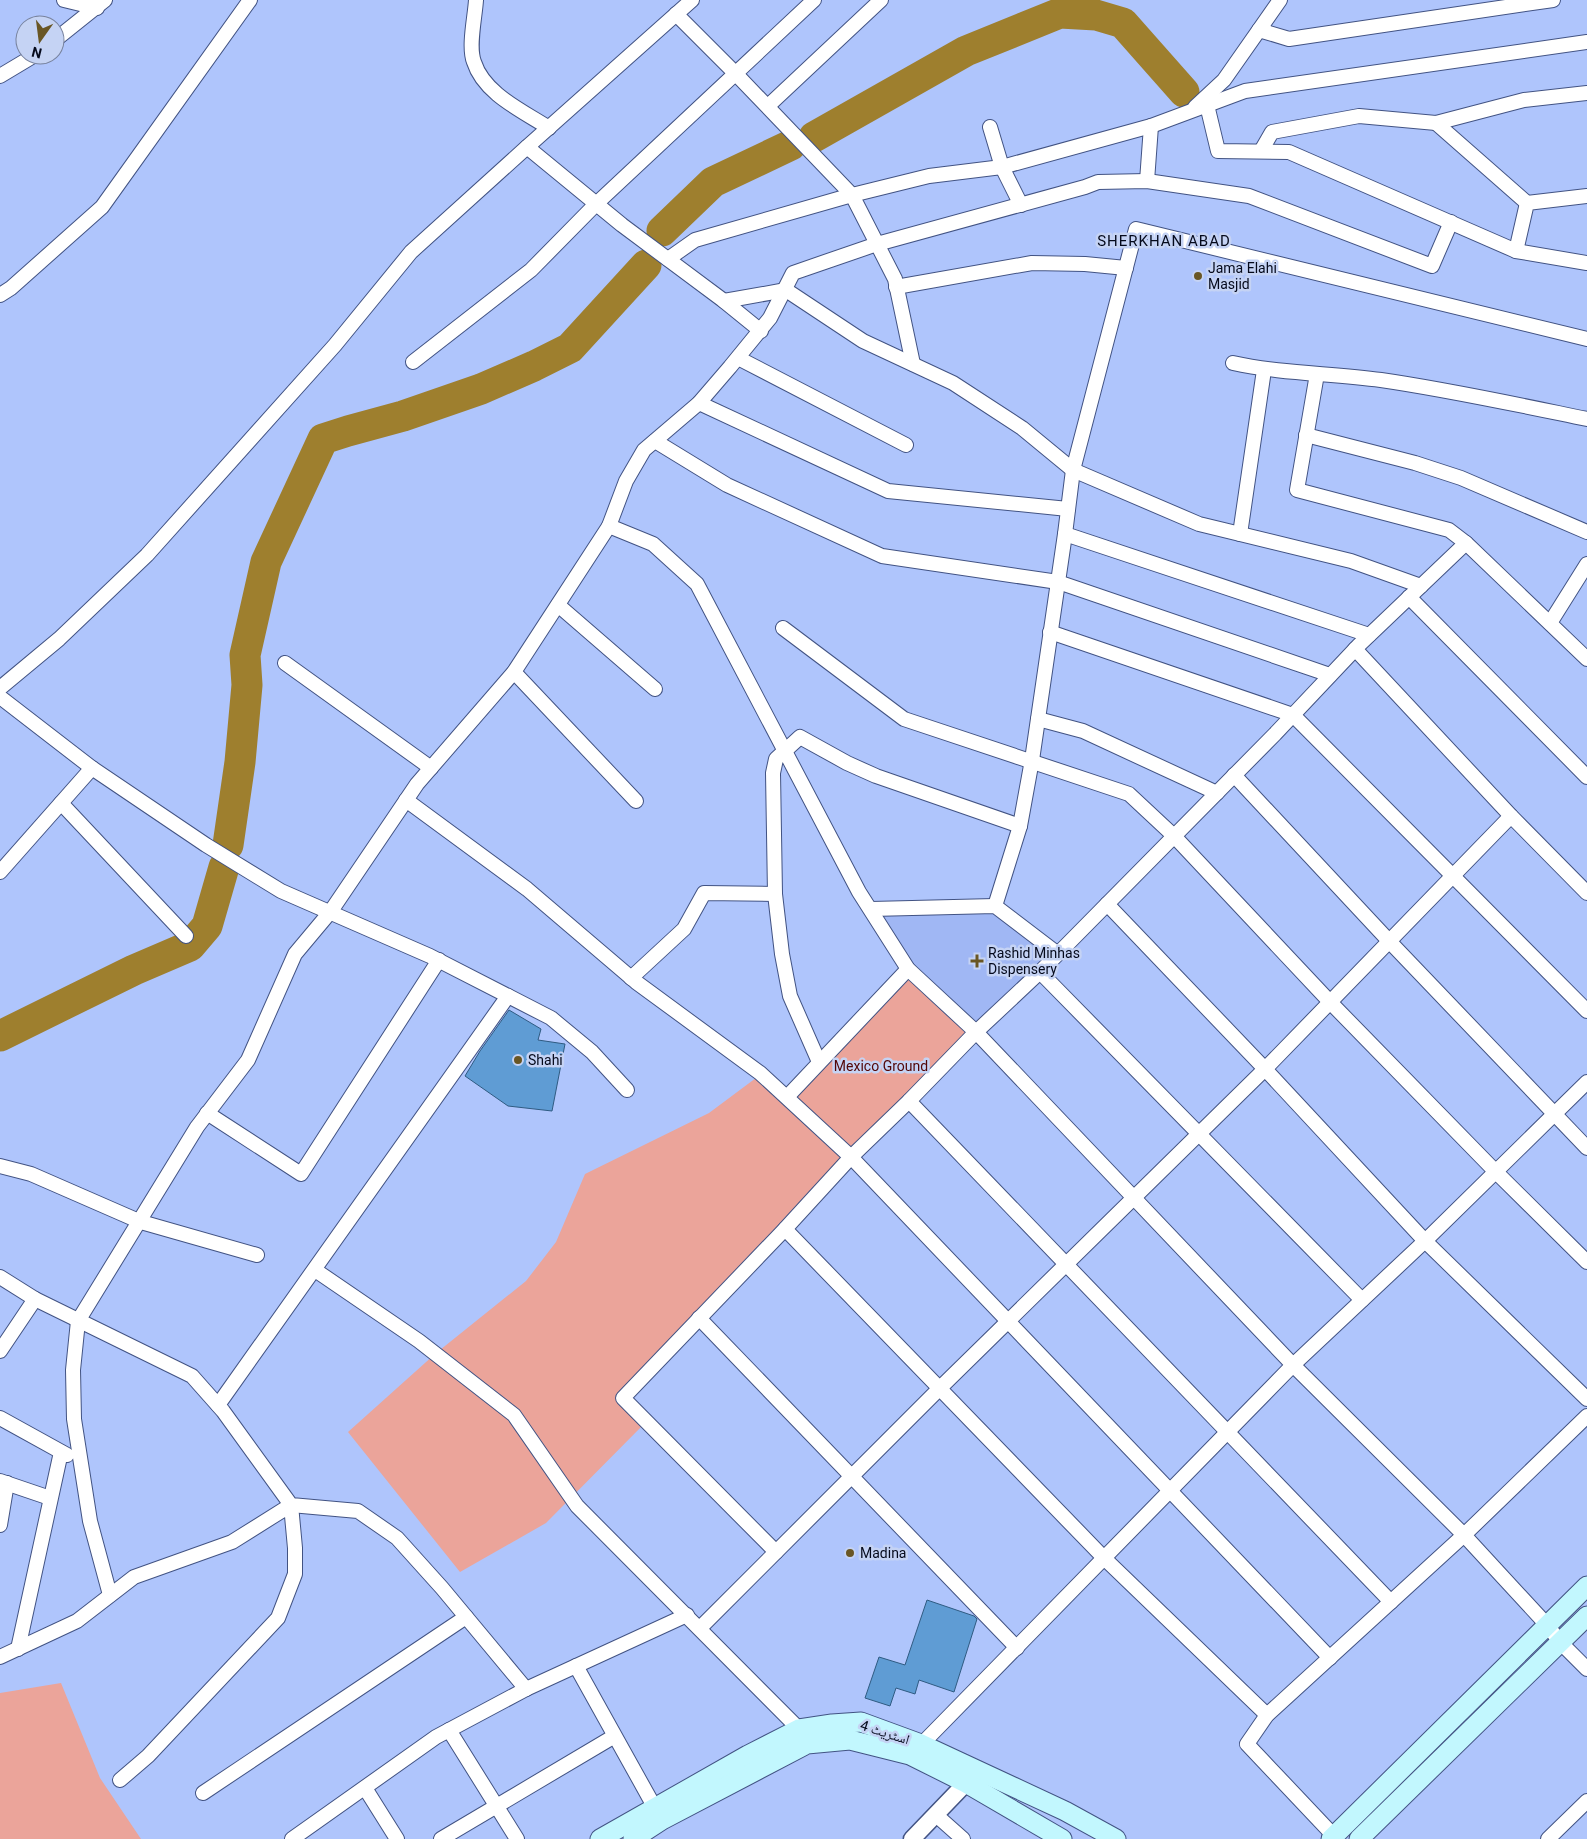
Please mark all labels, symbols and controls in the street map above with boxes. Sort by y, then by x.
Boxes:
north arrow [15,15,65,65]
text: N [30,44,44,62]
district label: SHERKHAN ABAD [1097,232,1231,250]
place label: Jama Elahi Masjid [1208,260,1277,292]
marker: Jama Elahi Masjid [1192,270,1204,282]
place label: Rashid Minhas Dispensery [988,945,1080,977]
marker: Rashid Minhas Dispensery [970,954,984,968]
place label: Shahi [528,1052,563,1068]
marker: Shahi [512,1054,524,1066]
park label: Mexico Ground [834,1058,928,1074]
place label: Madina [860,1545,906,1561]
marker: Madina [844,1547,856,1559]
street label: اسٹریٹ 4 [858,1717,912,1748]

